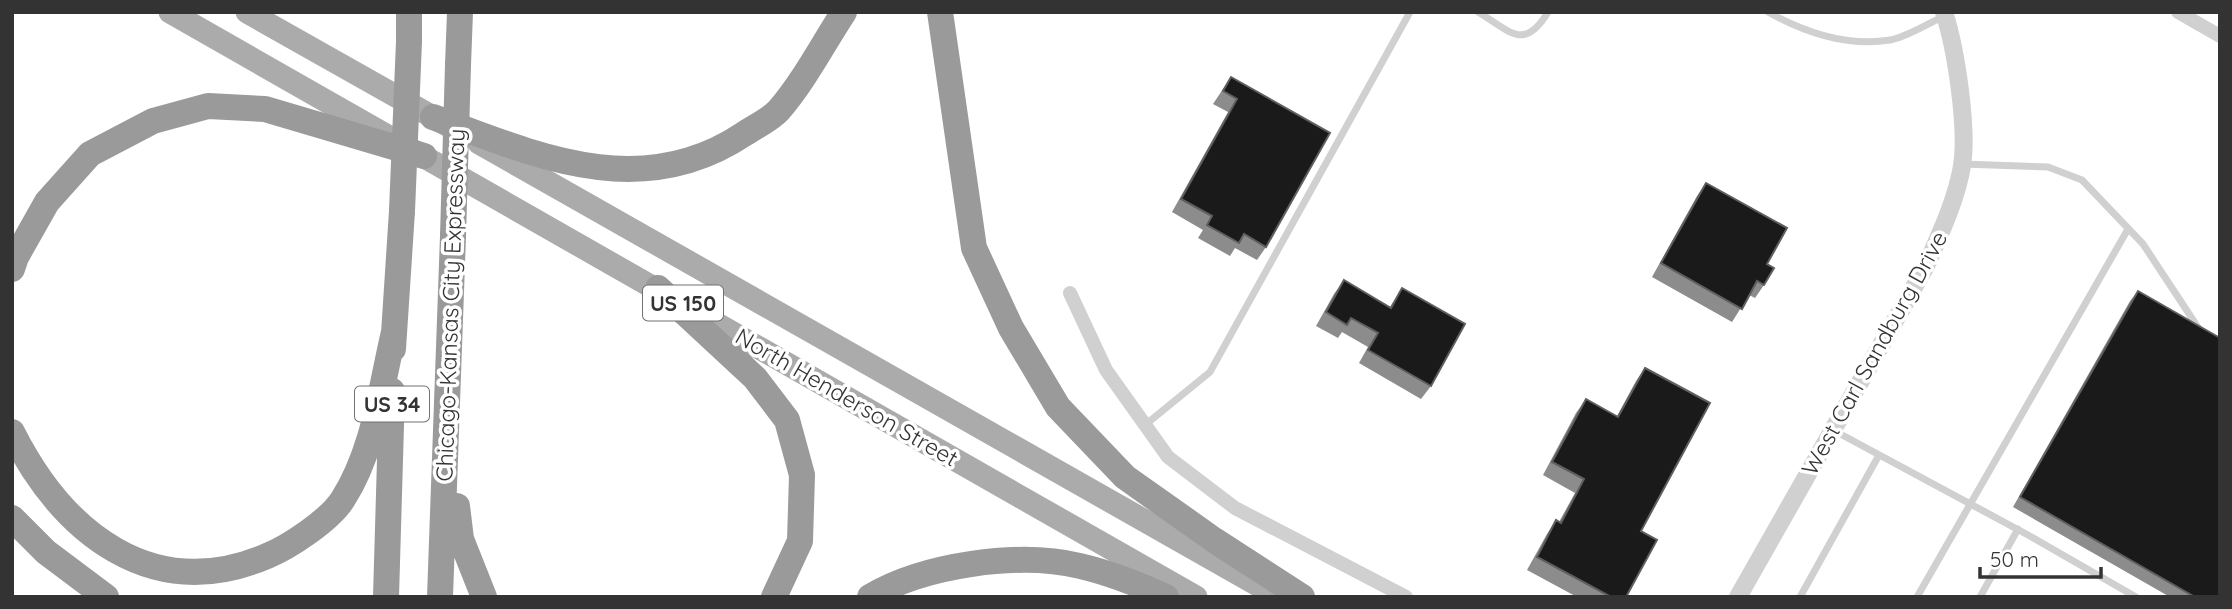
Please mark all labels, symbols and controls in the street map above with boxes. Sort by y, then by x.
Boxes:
street label: Chicago-Kansas City Expressway [429,128,471,482]
street label: West Carl Sandburg Drive [1795,226,1953,480]
road number: US 150 [643,286,723,320]
street label: North Henderson Street [730,321,964,473]
road number: US 34 [355,386,429,422]
scale bar [1980,536,2101,580]
text: 50 m [1990,546,2039,572]

